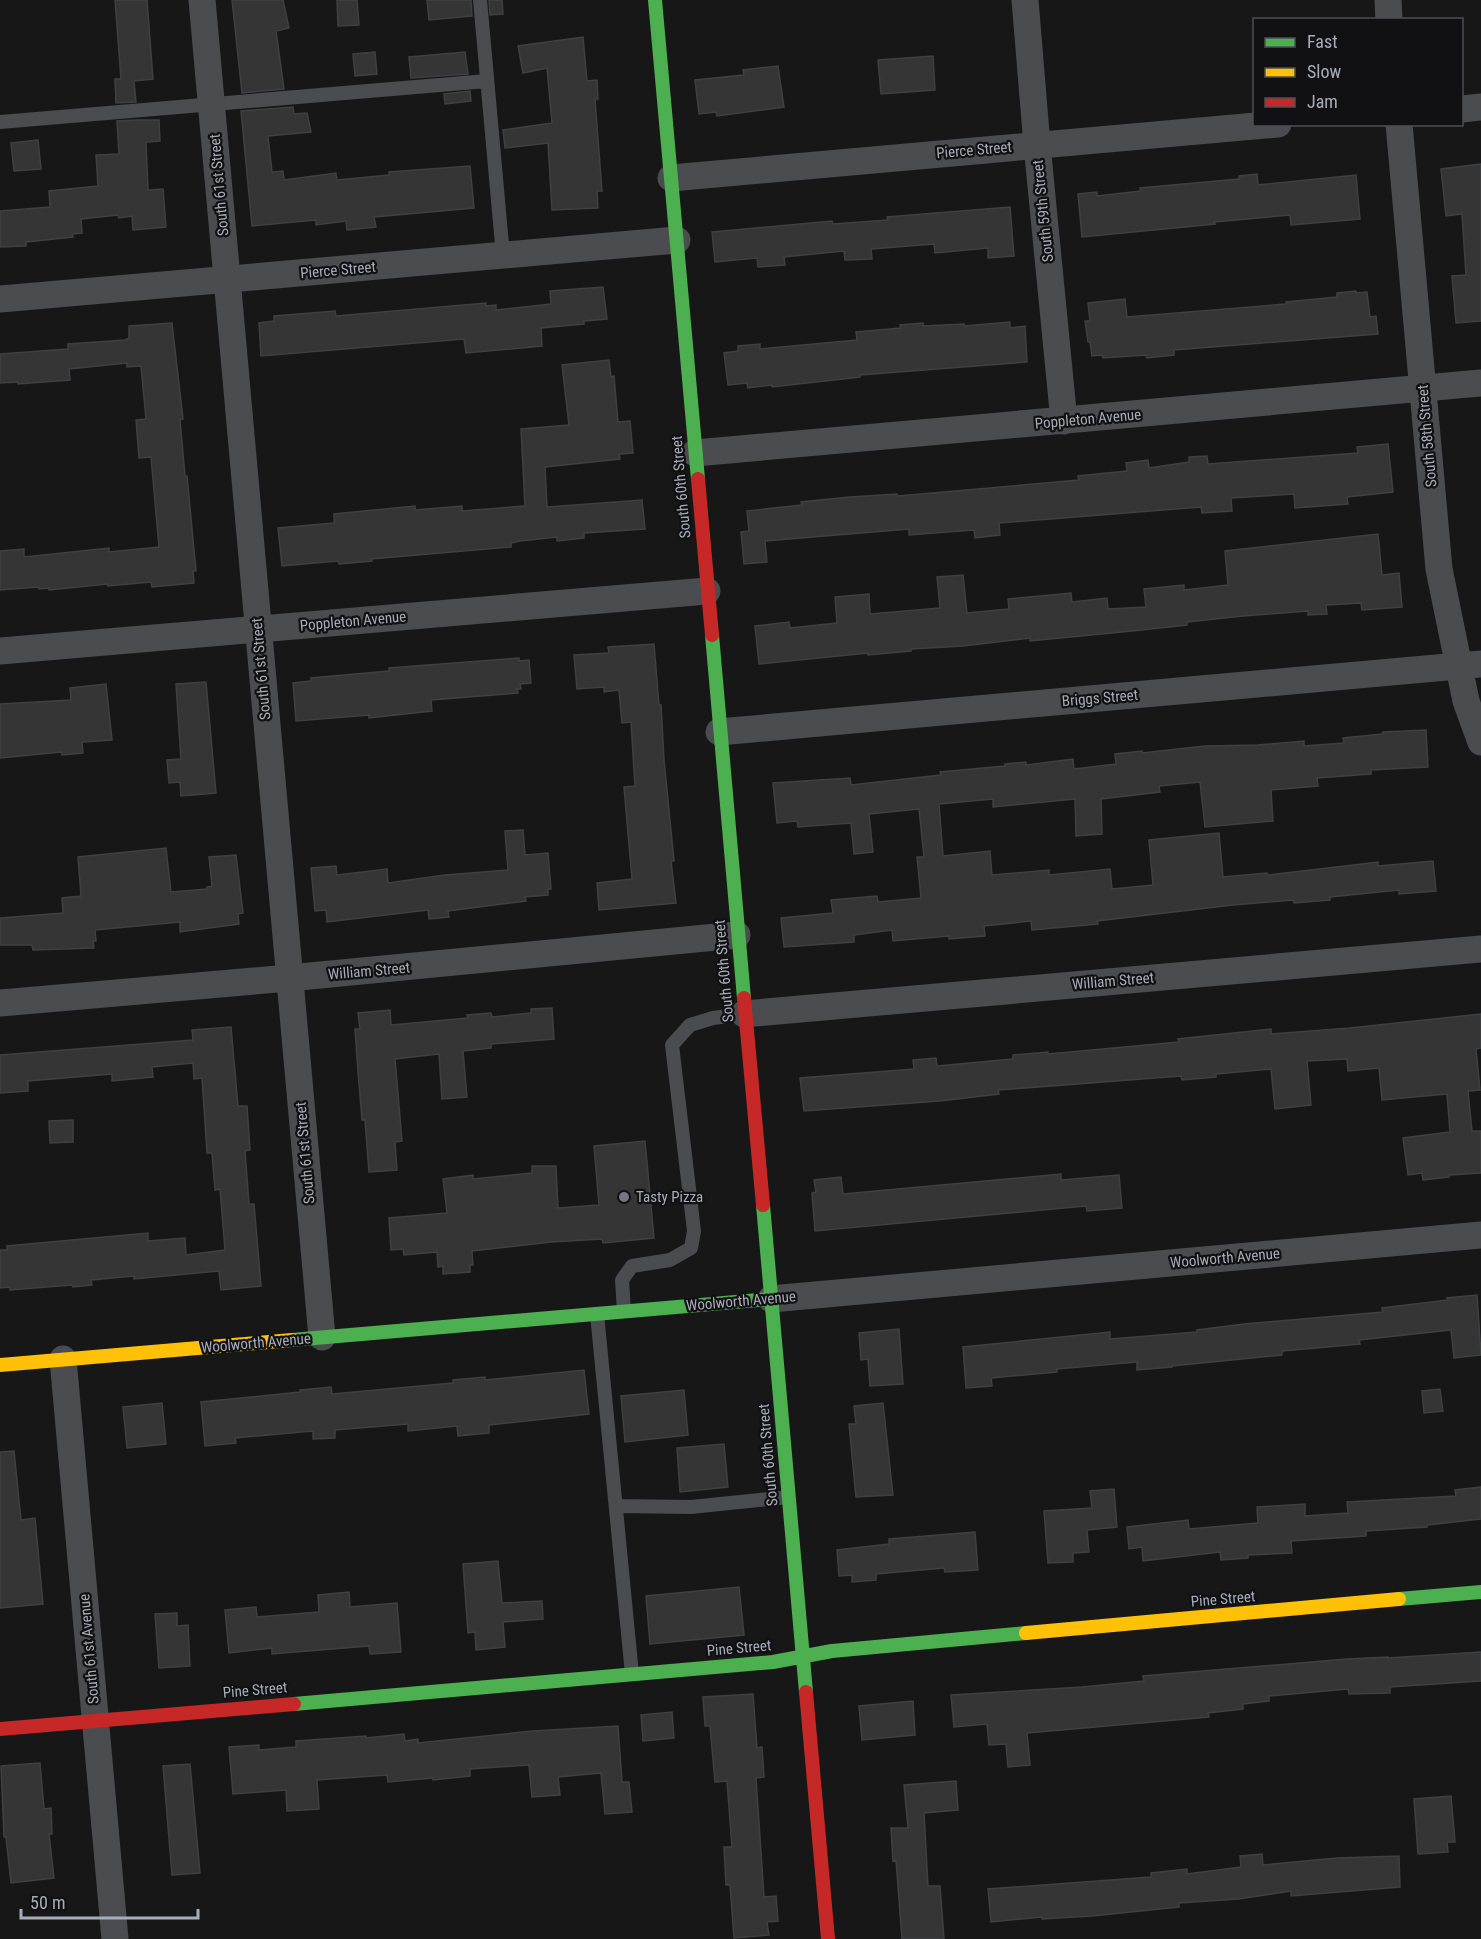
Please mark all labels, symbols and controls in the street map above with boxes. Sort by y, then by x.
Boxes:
legend [1253,18,1463,126]
text: Fast [1307,31,1338,52]
text: Slow [1307,61,1342,82]
text: Jam [1307,91,1338,112]
street label: South 61st Street [206,133,232,237]
street label: Pierce Street [935,138,1013,162]
street label: South 59th Street [1029,159,1057,263]
street label: Pierce Street [299,258,377,282]
street label: South 58th Street [1414,384,1440,488]
street label: Poppleton Avenue [1034,405,1142,433]
street label: South 60th Street [668,435,694,539]
street label: Poppleton Avenue [299,607,407,635]
street label: South 61st Street [248,617,274,721]
street label: Briggs Street [1061,686,1139,710]
street label: South 60th Street [711,919,737,1023]
street label: William Street [327,958,411,984]
street label: William Street [1071,968,1155,994]
street label: South 61st Street [292,1101,318,1205]
place label: Tasty Pizza [636,1188,703,1206]
marker: Tasty Pizza [617,1190,631,1204]
street label: Woolworth Avenue [1169,1244,1281,1272]
street label: Woolworth Avenue [685,1287,797,1315]
street label: Woolworth Avenue [200,1329,312,1357]
street label: South 60th Street [755,1403,781,1507]
street label: Pine Street [1190,1587,1256,1611]
street label: South 61st Avenue [75,1593,103,1705]
street label: Pine Street [706,1636,772,1660]
street label: Pine Street [222,1678,288,1702]
scale bar [21,1882,198,1920]
text: 50 m [30,1892,65,1913]

